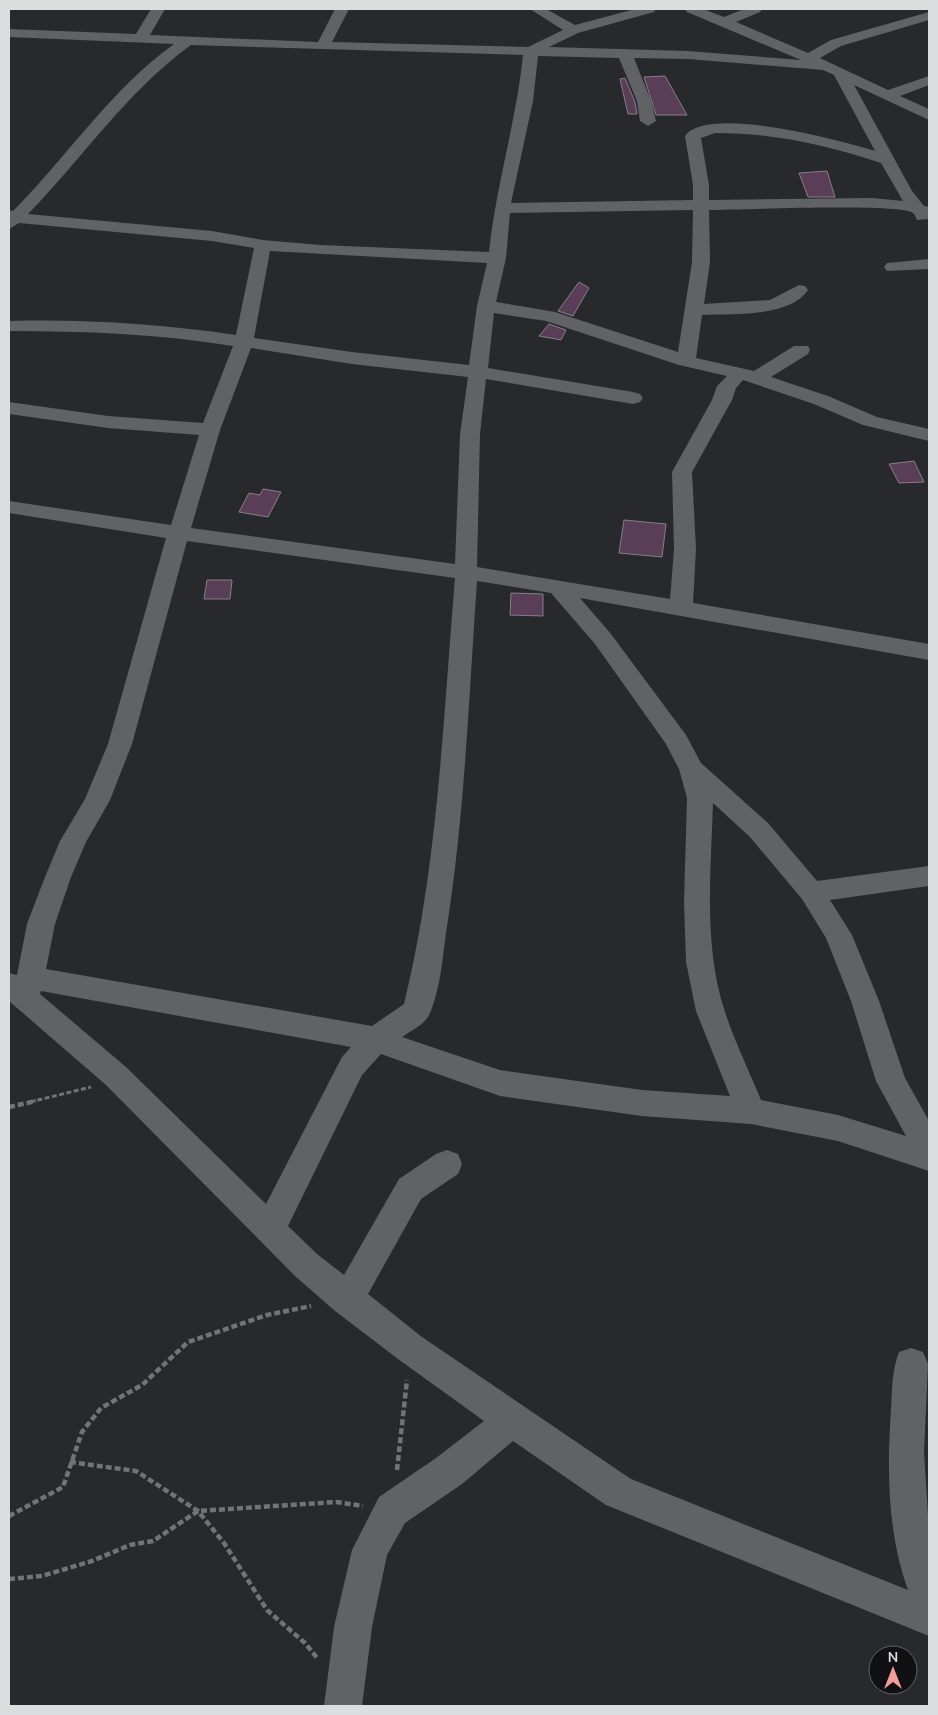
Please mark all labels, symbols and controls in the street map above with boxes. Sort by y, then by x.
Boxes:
north arrow [868,1645,918,1695]
text: N [888,1648,898,1667]

